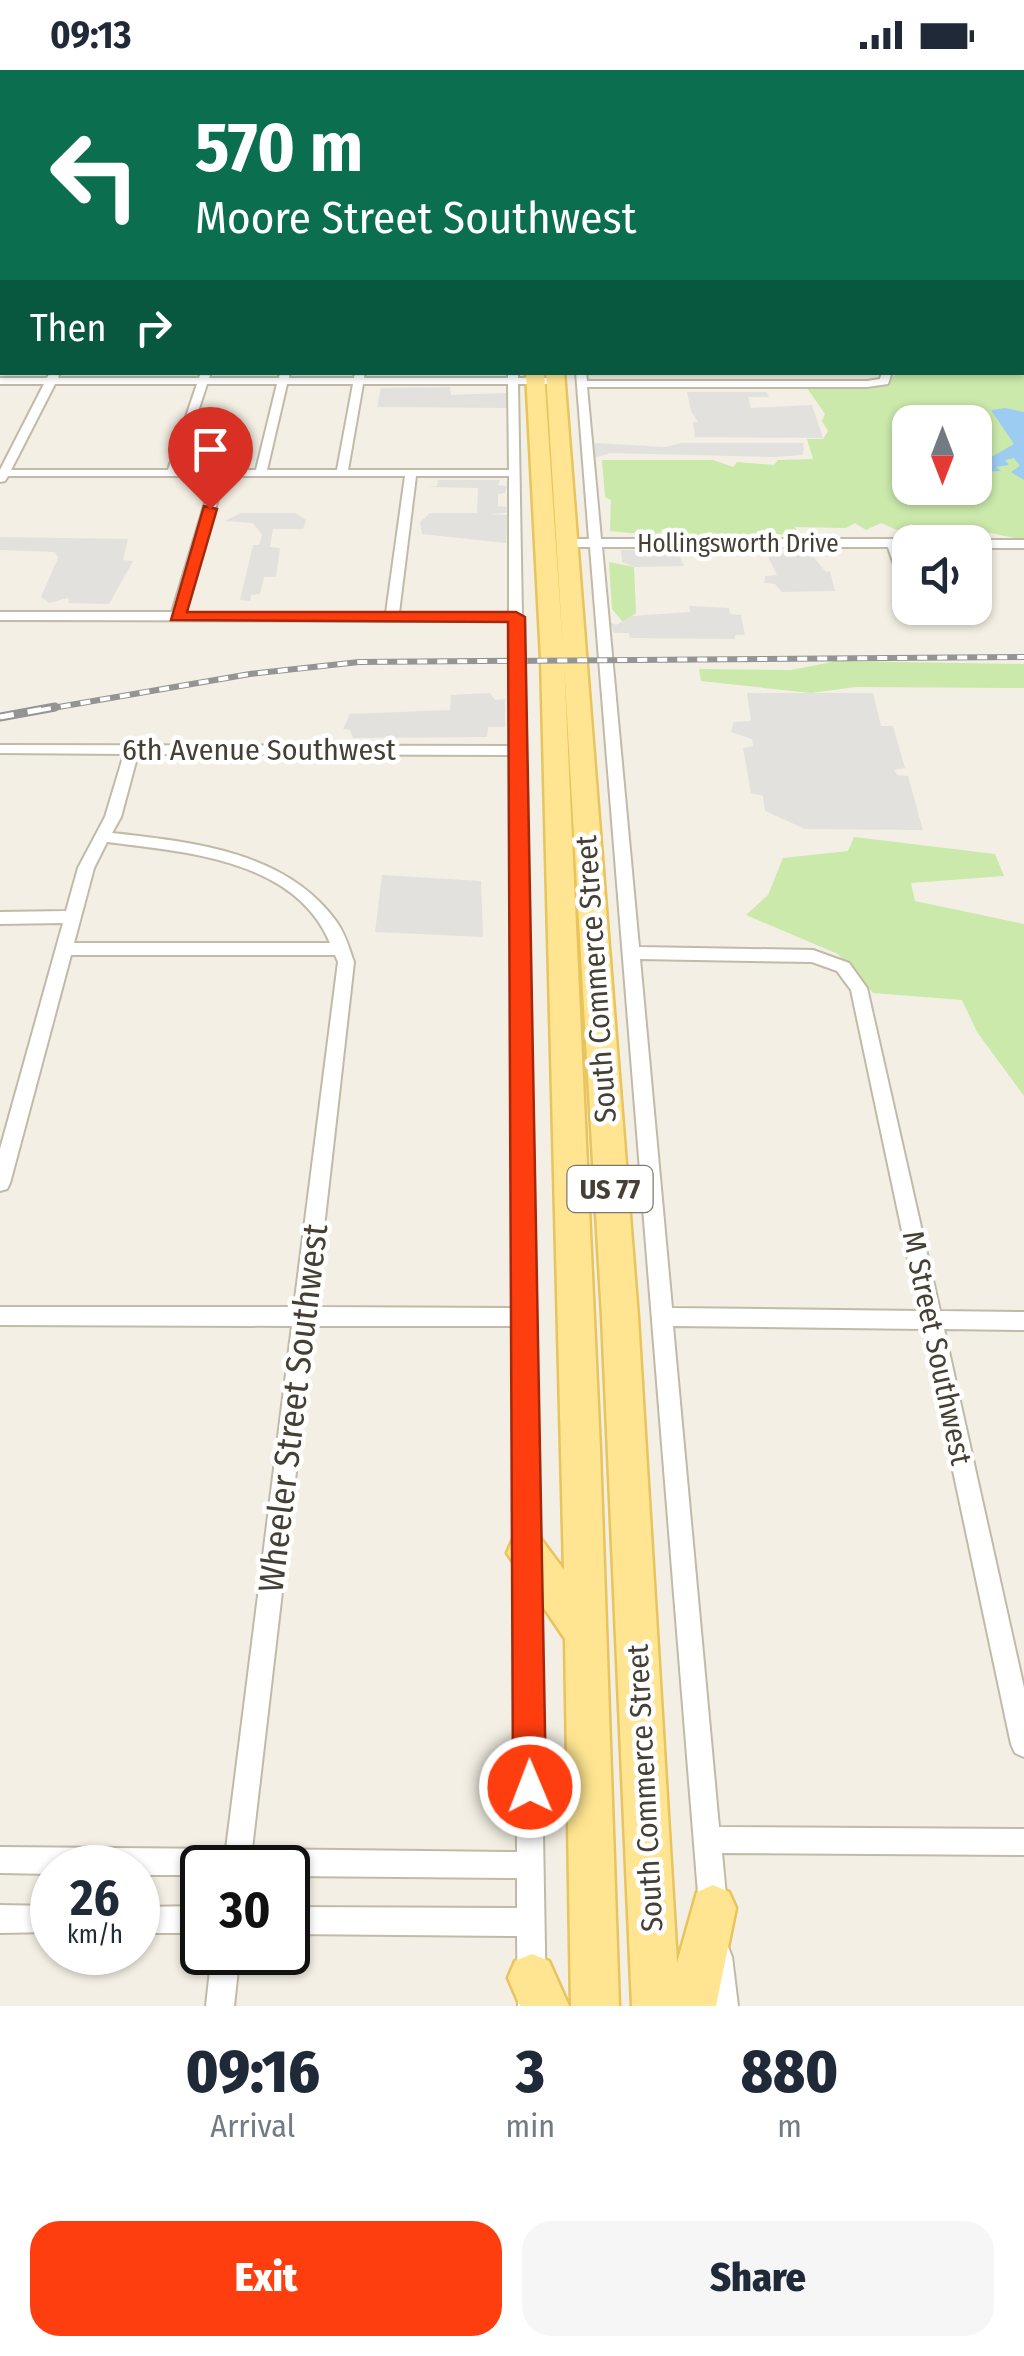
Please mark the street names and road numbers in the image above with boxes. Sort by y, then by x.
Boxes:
street label: Hollingsworth Drive [637,529,839,559]
street label: 6th Avenue Southwest [122,732,396,768]
street label: South Commerce Street [568,834,624,1124]
road number: US 77 [568,1166,652,1212]
street label: Wheeler Street Southwest [250,1221,337,1595]
street label: M Street Southwest [895,1228,979,1468]
street label: South Commerce Street [619,1643,671,1933]

